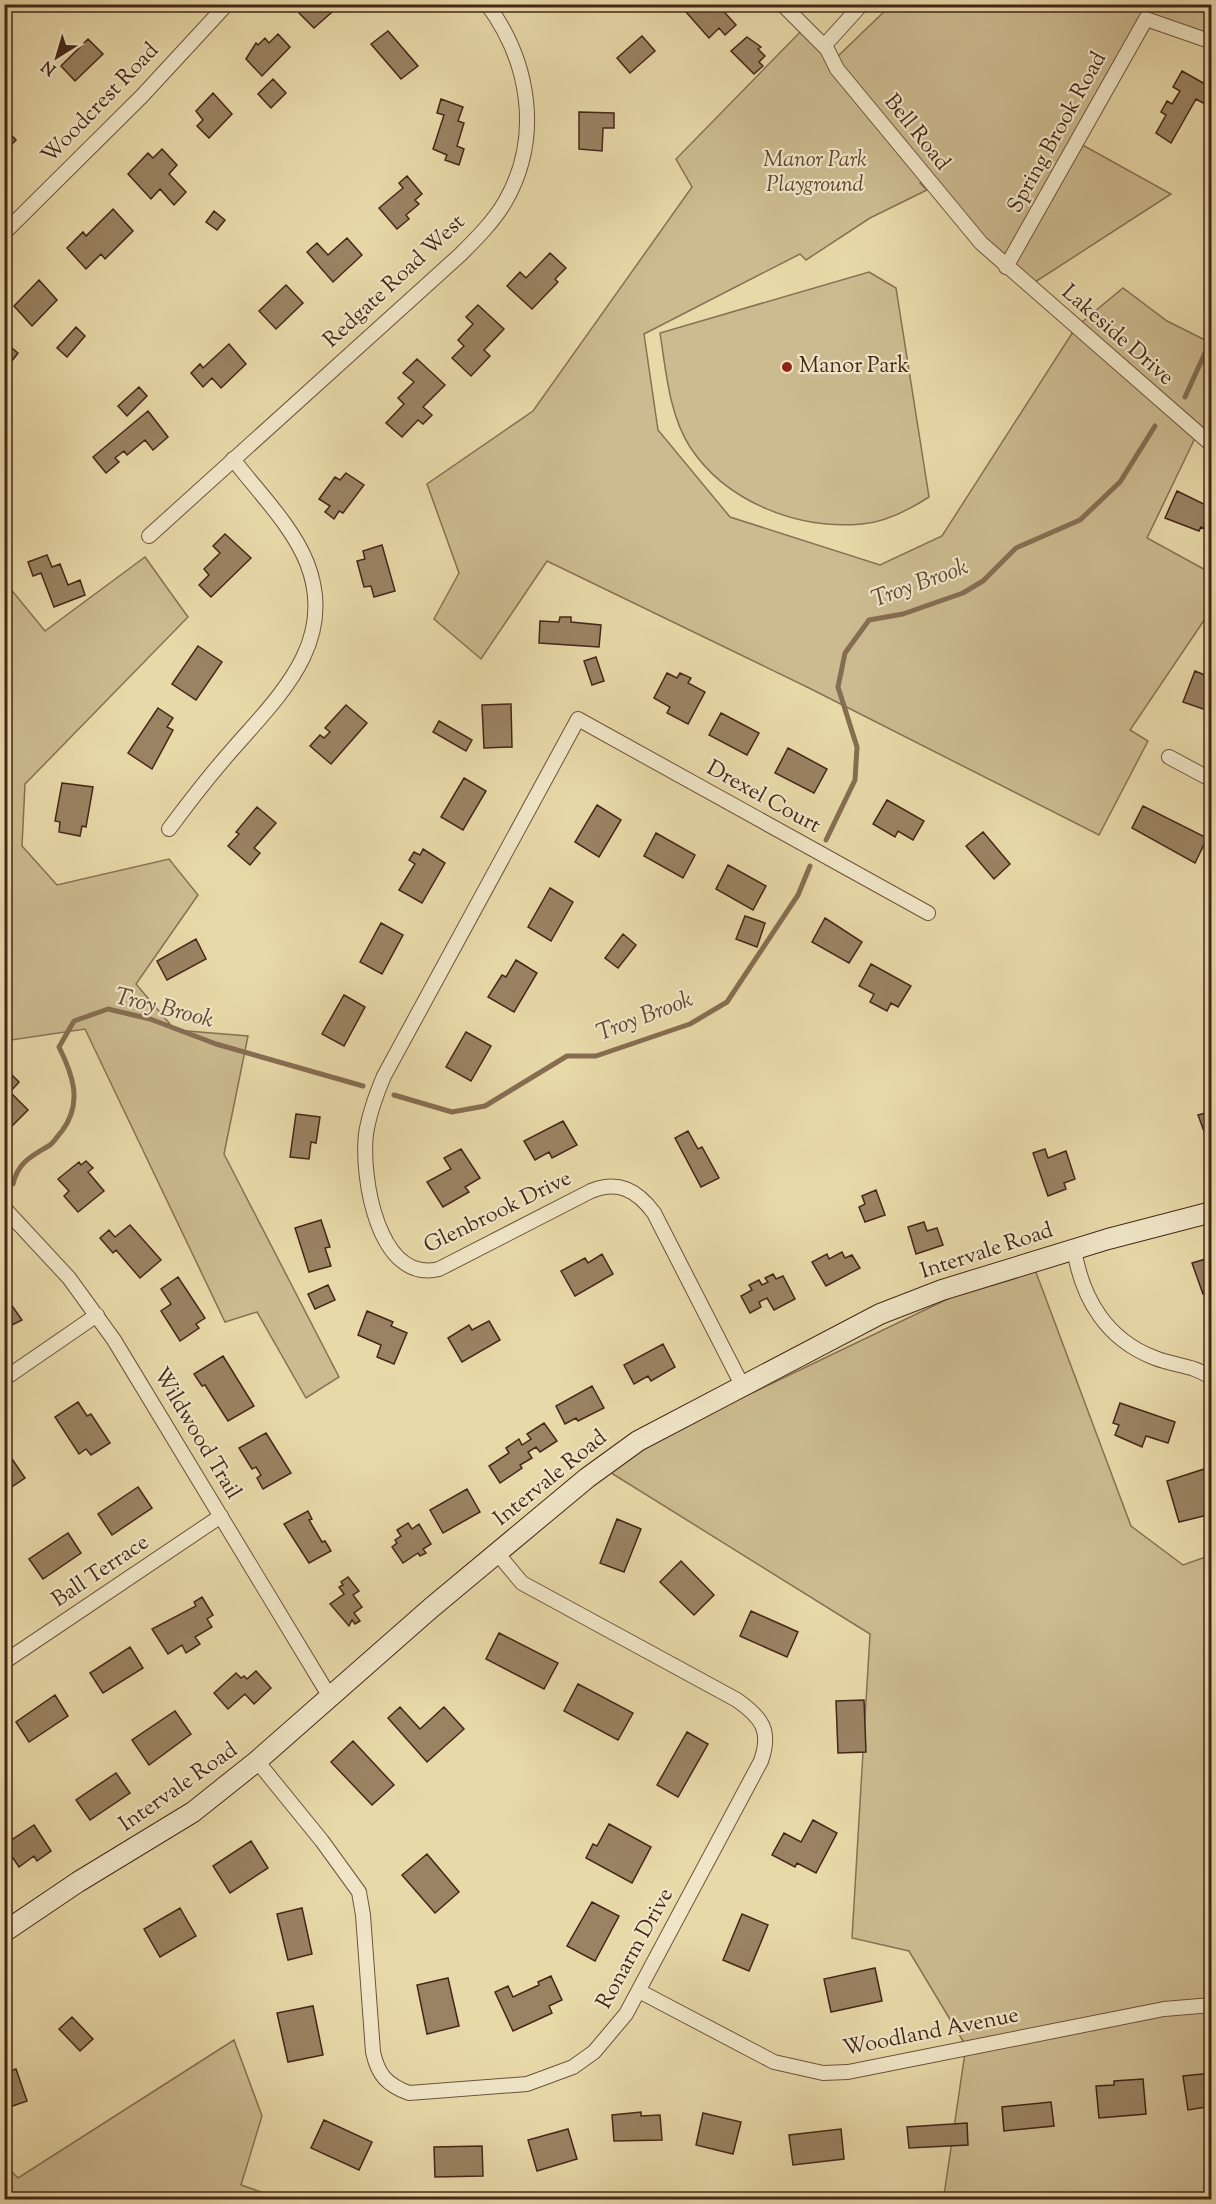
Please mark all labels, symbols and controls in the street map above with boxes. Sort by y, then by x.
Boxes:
north arrow [27,27,87,87]
street label: Woodcrest Road [35,36,167,172]
street label: Spring Brook Road [1000,46,1116,220]
text: N [37,54,62,80]
street label: Bell Road [875,88,957,178]
park label: Manor Park Playground [763,145,867,202]
street label: Redgate Road West [317,207,473,356]
street label: Lakeside Drive [1054,278,1180,394]
place label: Manor Park [799,351,909,383]
marker: Manor Park [780,360,794,374]
water label: Troy Brook [867,551,973,617]
street label: Drexel Court [700,753,826,843]
water label: Troy Brook [111,980,217,1038]
water label: Troy Brook [592,983,698,1051]
street label: Glenbrook Drive [419,1163,577,1263]
street label: Intervale Road [916,1215,1058,1289]
street label: Wildwood Trail [144,1362,248,1506]
street label: Intervale Road [487,1423,615,1535]
street label: Ball Terrace [46,1528,156,1616]
street label: Intervale Road [113,1735,245,1841]
street label: Ronarm Drive [590,1883,682,2015]
street label: Woodland Avenue [840,2000,1022,2066]

